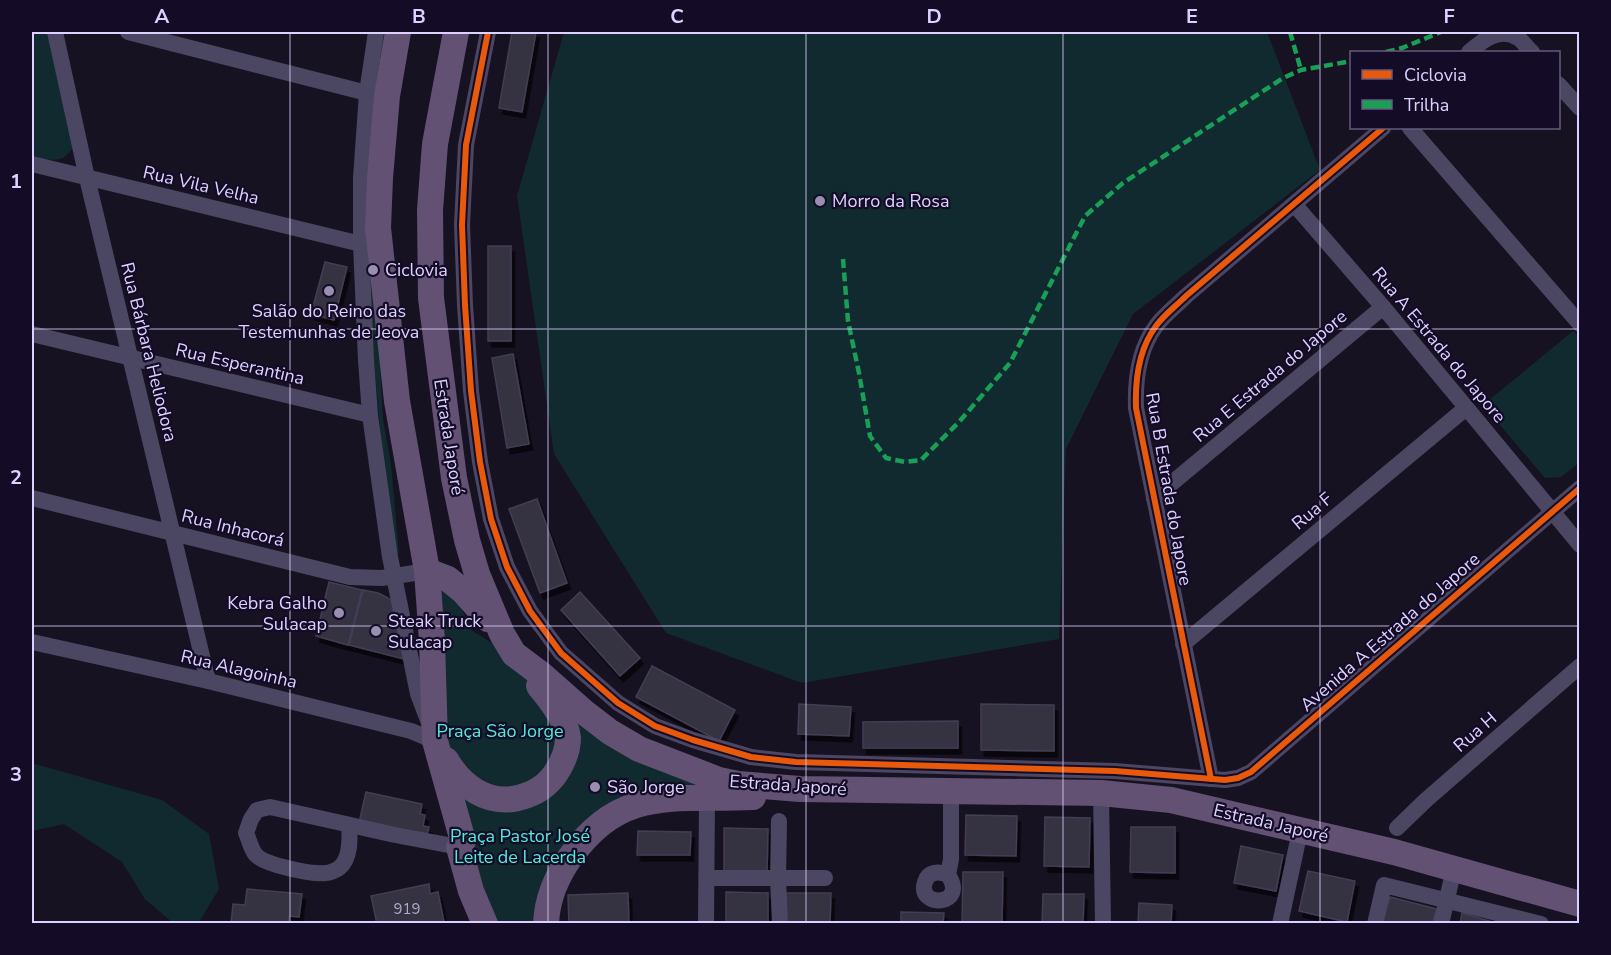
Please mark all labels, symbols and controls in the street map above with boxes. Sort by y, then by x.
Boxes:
text: A [155,3,170,30]
text: B [412,3,426,30]
text: C [670,3,684,30]
text: D [926,3,942,30]
text: E [1186,3,1198,30]
text: F [1443,3,1455,30]
legend [1350,51,1560,129]
text: Ciclovia [1404,63,1467,87]
text: Trilha [1404,93,1449,117]
street label: Rua Vila Velha [141,160,261,210]
text: 1 [10,168,22,195]
place label: Morro da Rosa [832,189,950,213]
marker: Morro da Rosa [813,194,827,208]
place label: Ciclovia [385,258,448,282]
street label: Rua Bárbara Heliodora [115,260,183,444]
street label: Rua A Estrada do Japore [1367,262,1511,428]
marker: Ciclovia [366,263,380,277]
marker: Salão do Reino das Testemunhas de Jeova [322,284,336,298]
place label: Salão do Reino das Testemunhas de Jeova [239,299,419,344]
street label: Rua E Estrada do Japore [1188,304,1352,448]
street label: Rua Esperantina [173,337,307,391]
street label: Estrada Japoré [428,377,470,497]
street label: Rua B Estrada do Japore [1140,391,1198,587]
text: 2 [10,464,22,491]
street label: Rua F [1287,487,1338,535]
street label: Rua Inhacorá [179,504,287,552]
street label: Avenida A Estrada do Japore [1295,547,1485,717]
place label: Kebra Galho Sulacap [227,591,327,636]
marker: Kebra Galho Sulacap [332,606,346,620]
place label: Steak Truck Sulacap [388,609,482,654]
marker: Steak Truck Sulacap [369,624,383,638]
street label: Rua Alagoinha [178,644,300,694]
street label: Rua H [1448,707,1502,757]
park label: Praça São Jorge [436,719,564,743]
text: 3 [10,761,22,788]
street label: Estrada Japoré [729,769,847,801]
place label: São Jorge [607,775,685,799]
marker: São Jorge [588,780,602,794]
street label: Estrada Japoré [1211,798,1331,848]
park label: Praça Pastor José Leite de Lacerda [450,824,590,869]
house number: 919 [393,899,421,919]

